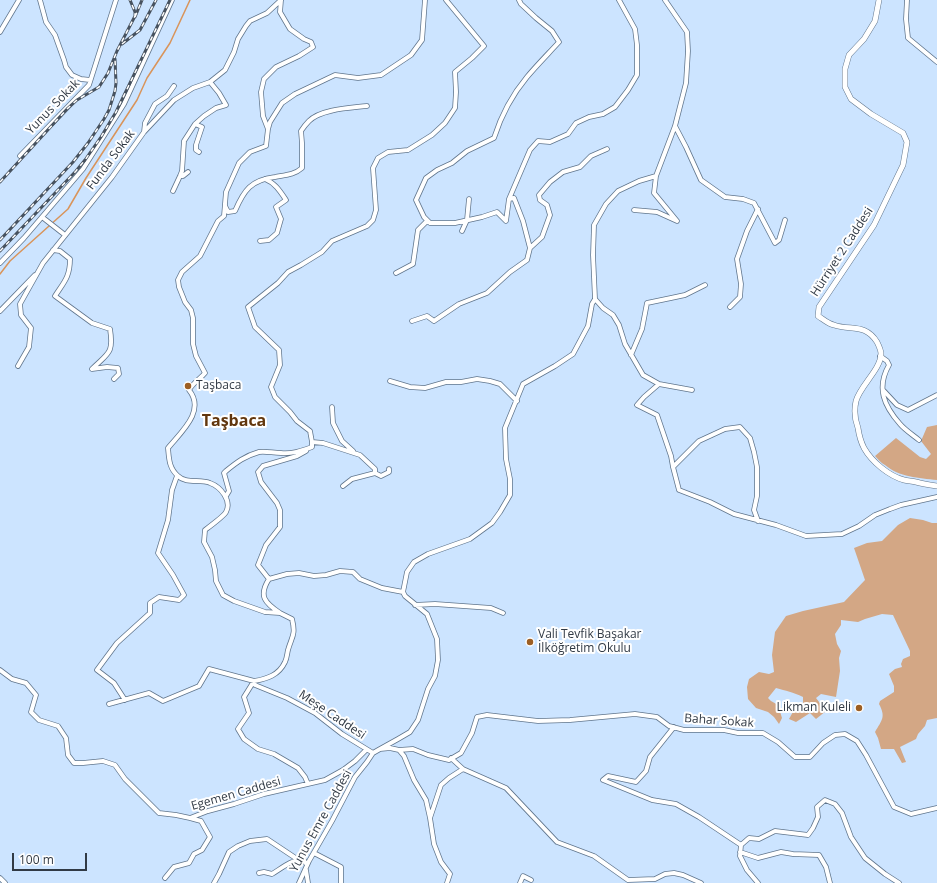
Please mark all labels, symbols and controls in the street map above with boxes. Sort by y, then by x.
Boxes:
street label: Yunus Sokak [23,77,83,137]
street label: Funda Sokak [84,127,138,193]
street label: Hürriyet 2 Caddesi [808,205,876,299]
place label: Taşbaca [196,379,241,393]
marker: Taşbaca [183,381,193,391]
district label: Taşbaca [202,411,266,431]
place label: Vali Tevfik Başakar İlköğretim Okulu [538,628,642,656]
marker: Vali Tevfik Başakar İlköğretim Okulu [525,637,535,647]
street label: Meşe Caddesi [296,687,368,743]
place label: Likman Kuleli [777,701,851,715]
marker: Likman Kuleli [854,703,864,713]
street label: Bahar Sokak [684,711,754,731]
street label: Yunus Emre Caddesi [287,767,355,875]
street label: Egemen Caddesi [189,774,283,814]
scale bar [14,845,89,871]
text: 100 m [19,851,54,868]

